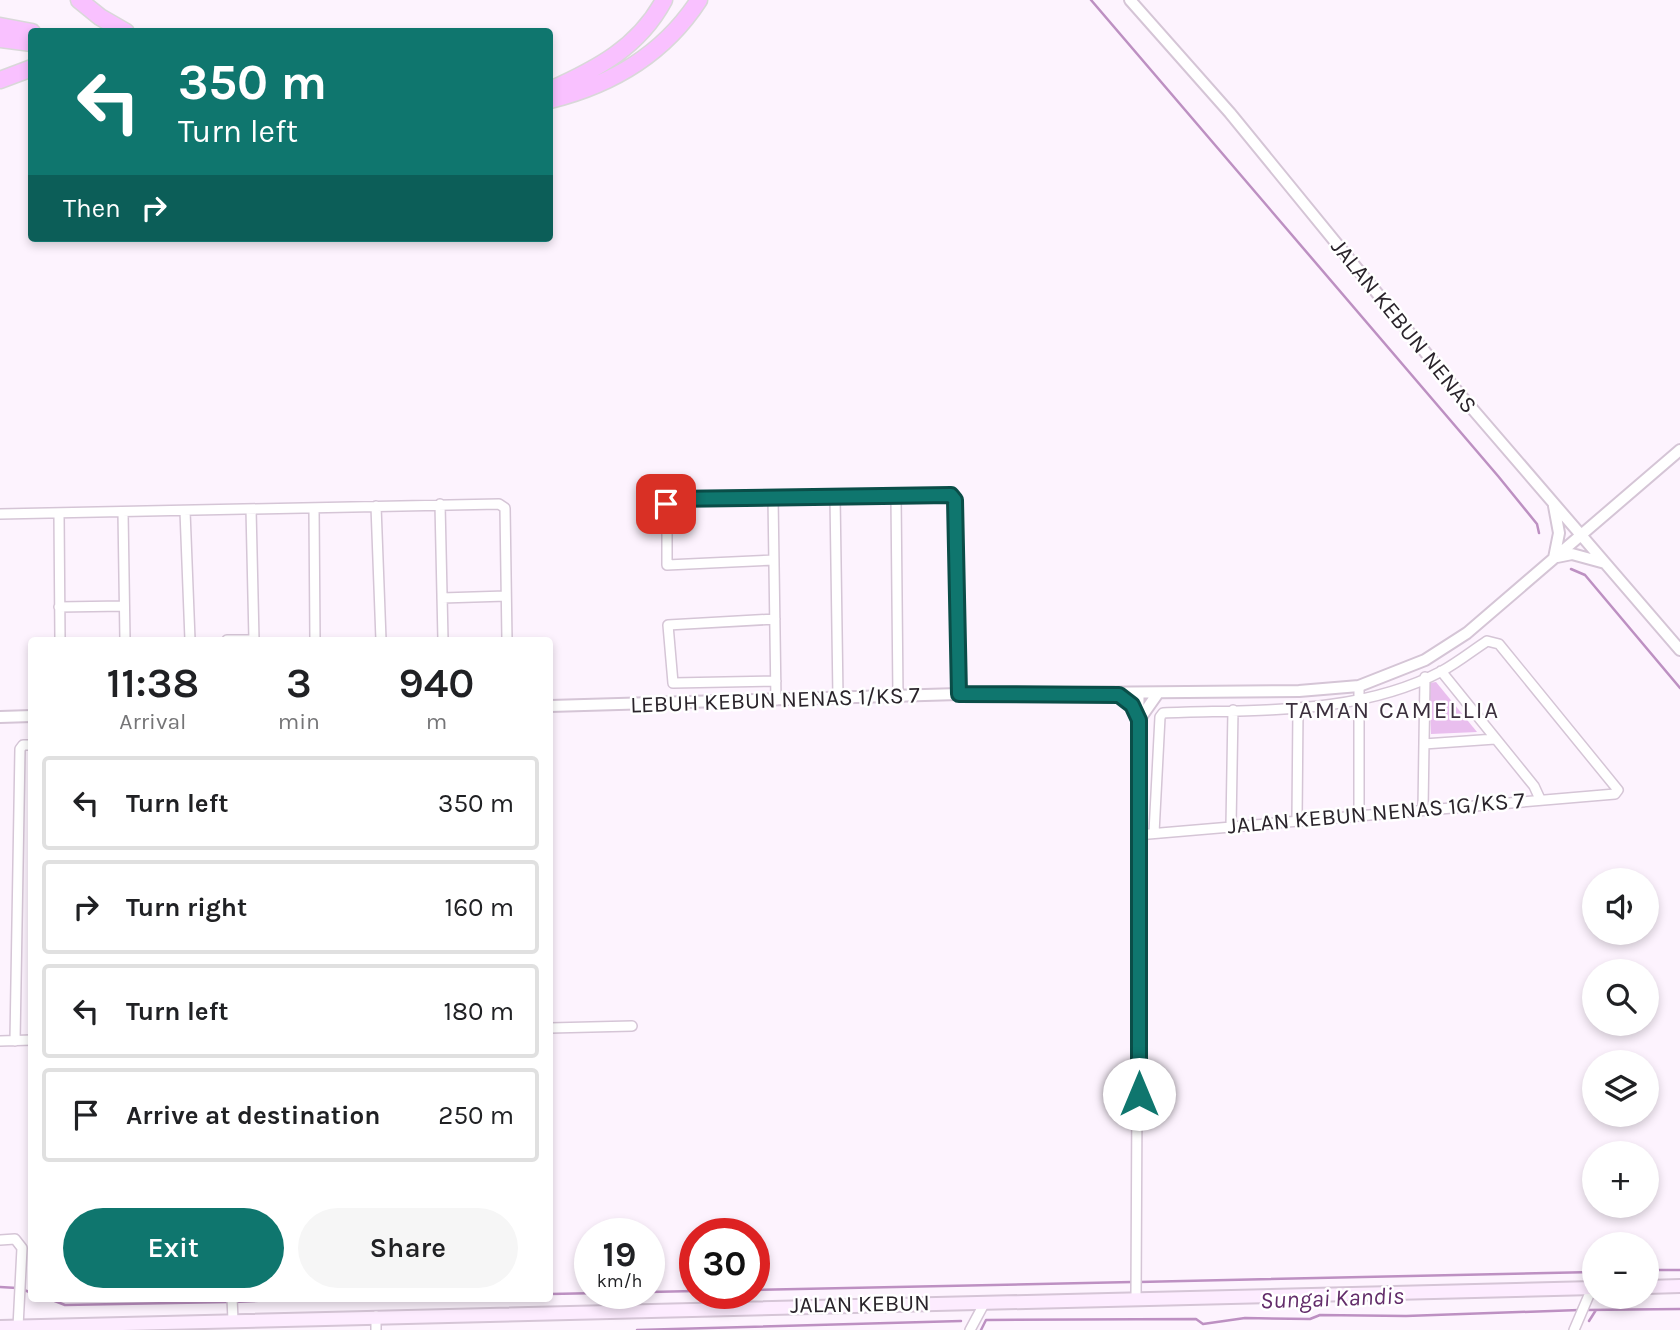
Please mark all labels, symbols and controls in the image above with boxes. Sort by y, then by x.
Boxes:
text: 350 m [178,54,327,111]
icon: left [63,56,154,147]
text: Turn left [178,113,298,150]
icon: right [135,189,173,227]
text: Then [63,193,121,224]
street label: JALAN KEBUN NENAS [1325,233,1483,419]
pin [636,474,696,534]
icon: arrive [647,485,685,523]
text: 11:38 [106,658,199,708]
text: 3 [286,658,312,708]
text: 940 [399,658,474,708]
street label: LEBUH KEBUN NENAS 1/KS 7 [630,681,921,719]
district label: TAMAN CAMELLIA [1286,696,1500,724]
text: Arrival [119,708,187,735]
text: min [278,708,320,735]
text: m [426,708,447,735]
icon: left [67,784,105,822]
street label: JALAN KEBUN NENAS 1G/KS 7 [1226,787,1526,839]
text: Turn left [126,788,228,819]
text: 350 m [438,788,514,819]
map controls [1582,868,1659,1309]
button: sound [1582,868,1659,945]
icon: right [67,888,105,926]
text: Turn right [126,892,247,923]
text: 160 m [445,892,514,923]
button: search [1582,959,1659,1036]
icon: left [67,992,105,1030]
text: Turn left [126,996,228,1027]
text: 180 m [444,996,514,1027]
button: layers [1582,1050,1659,1127]
position arrow [1102,1057,1176,1131]
icon: arrive [67,1096,105,1134]
text: Arrive at destination [126,1100,380,1131]
text: 250 m [438,1100,514,1131]
button: + [1582,1141,1659,1218]
button: Exit [63,1208,284,1288]
button: Share [298,1208,518,1288]
speed limit sign: 30 [679,1218,770,1309]
button: − [1582,1232,1659,1309]
text: 19 [603,1234,636,1275]
text: km/h [597,1270,642,1292]
water label: Sungai Kandis [1260,1281,1404,1315]
street label: JALAN KEBUN [790,1289,930,1319]

